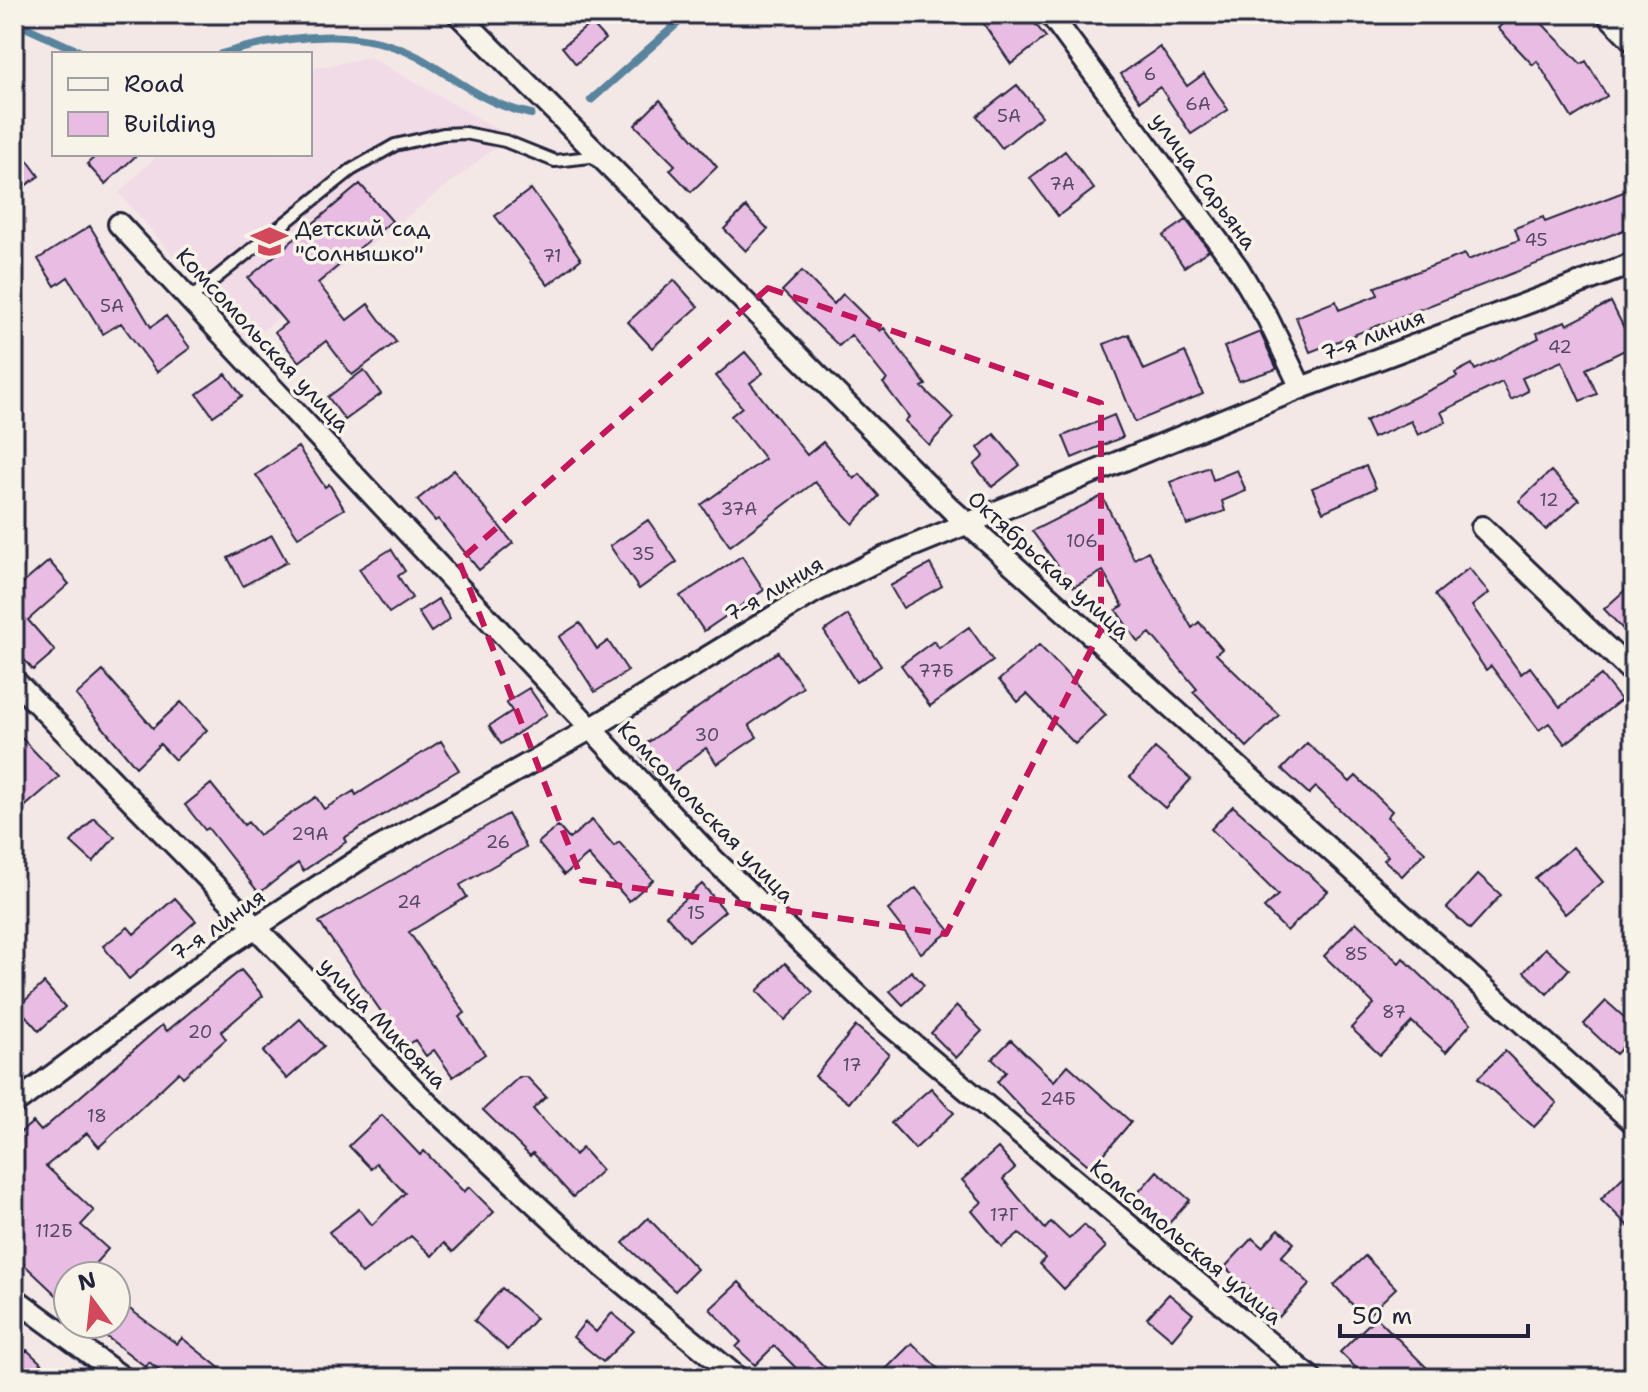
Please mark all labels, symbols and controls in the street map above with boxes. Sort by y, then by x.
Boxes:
legend [52,52,312,156]
house number: 6 [1144,62,1156,86]
text: Road [124,68,184,100]
house number: 6А [1185,92,1211,116]
house number: 5А [997,104,1021,128]
street label: улица Сарьяна [1144,107,1264,256]
text: Building [124,108,216,140]
house number: 7А [1049,172,1075,196]
place label: Детский сад "Солнышко" [295,214,431,268]
school or university icon: Детский сад "Солнышко" [250,222,288,260]
house number: 45 [1524,228,1548,252]
street label: Комсомольская улица [170,241,357,439]
house number: 71 [542,244,562,268]
house number: 5А [100,294,124,318]
street label: 7-я линия [1317,302,1429,368]
house number: 42 [1548,335,1572,359]
street label: Октябрьская улица [961,484,1137,646]
house number: 12 [1539,488,1559,512]
house number: 37А [721,497,757,521]
house number: 106 [1066,529,1098,553]
house number: 35 [631,542,655,566]
street label: 7-я линия [720,549,828,629]
house number: 77Б [918,659,954,683]
street label: Комсомольская улица [611,715,801,910]
house number: 30 [695,723,719,747]
house number: 29А [291,822,329,846]
house number: 26 [486,830,510,854]
street label: 7-я линия [165,882,271,968]
house number: 24 [397,890,421,914]
house number: 15 [687,901,705,925]
house number: 85 [1344,942,1368,966]
street label: улица Микояна [313,951,454,1095]
house number: 87 [1382,1000,1406,1024]
house number: 20 [188,1020,212,1044]
house number: 17 [842,1053,862,1077]
house number: 24Б [1040,1087,1076,1111]
house number: 18 [87,1104,107,1128]
street label: Комсомольская улица [1084,1153,1289,1331]
house number: 17Г [990,1203,1019,1227]
house number: 112Б [35,1219,73,1243]
north arrow [52,1260,132,1340]
text: N [75,1265,99,1297]
scale bar [1340,1288,1528,1338]
text: 50 m [1352,1300,1412,1332]

